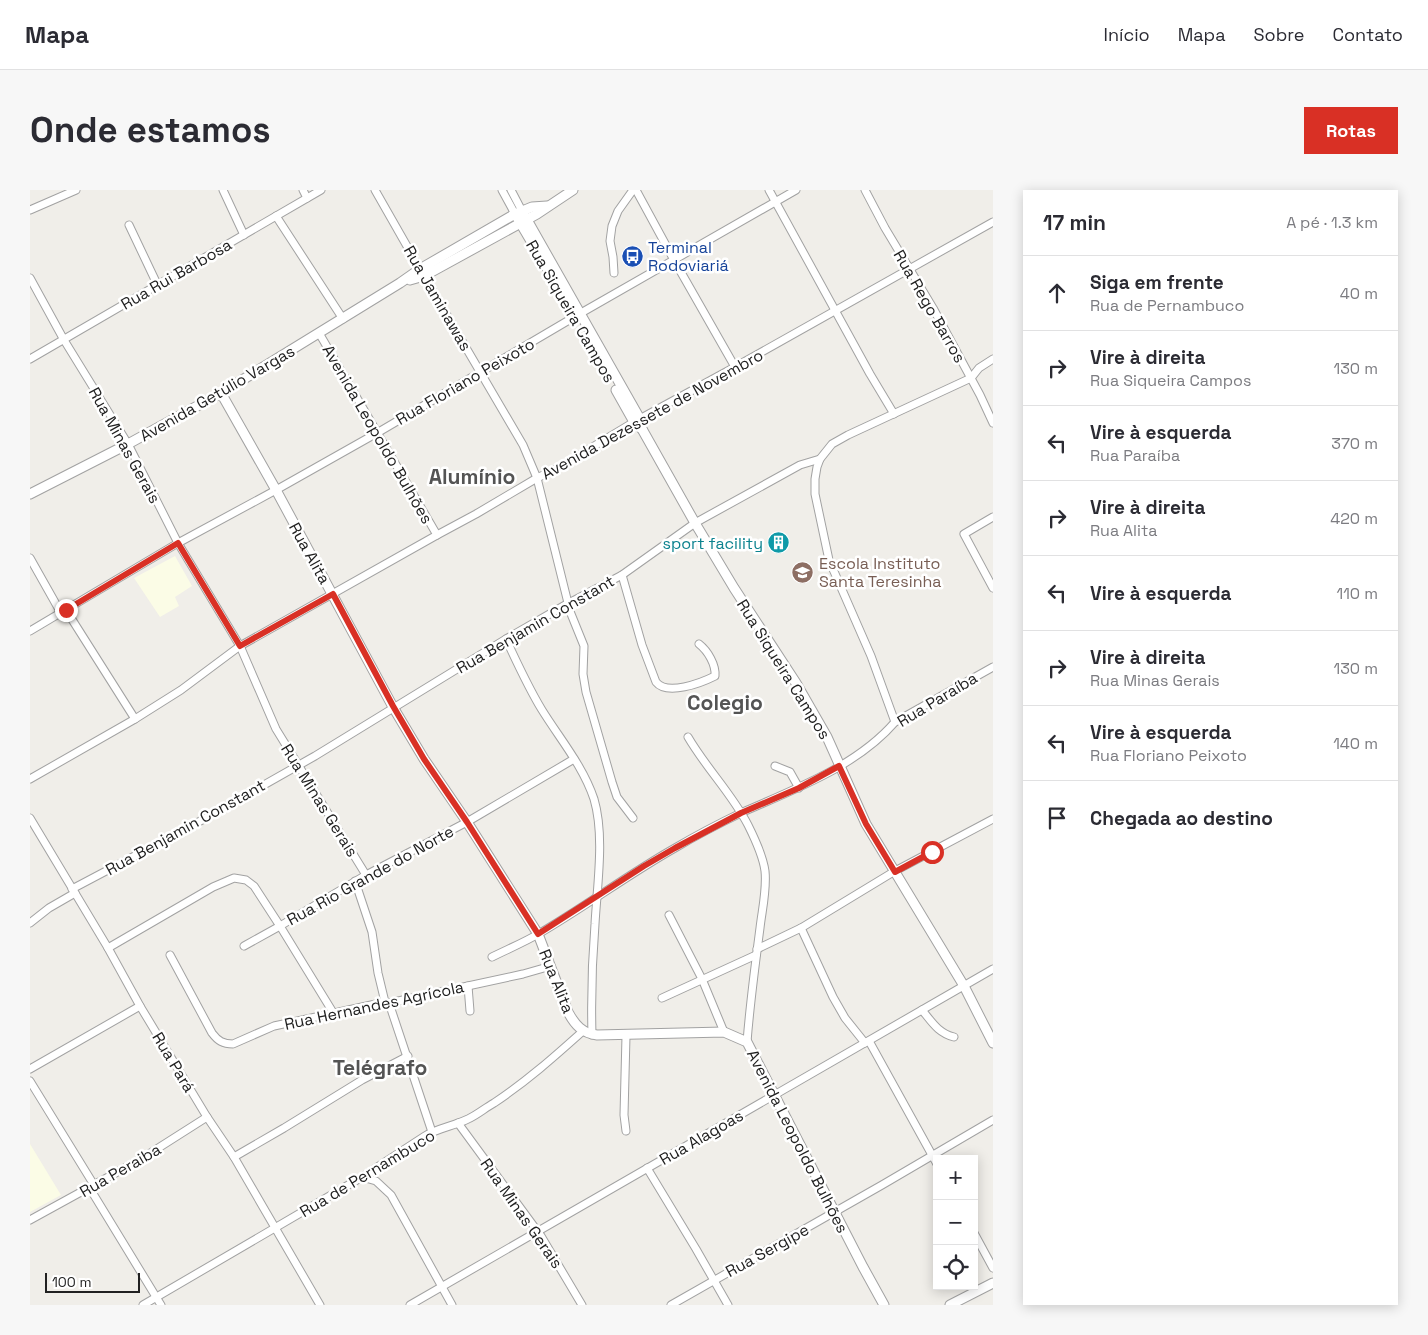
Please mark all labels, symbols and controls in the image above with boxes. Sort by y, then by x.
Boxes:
text: Mapa [25,19,89,50]
text: Início [1104,23,1150,46]
text: Mapa [1178,23,1226,46]
text: Sobre [1254,23,1304,46]
text: Contato [1332,23,1403,46]
button: Rotas [1304,107,1398,154]
text: Onde estamos [30,108,271,152]
text: 17 min [1043,209,1106,236]
text: A pé · 1.3 km [1286,212,1378,233]
street label: Rua Rui Barbosa [117,234,235,315]
street label: Rua Siqueira Campos [521,236,620,386]
place label: Terminal Rodoviariá [648,237,729,276]
street label: Rua Jaminawas [399,242,476,355]
bus stop icon: Terminal Rodoviariá [620,244,644,268]
street label: Rua Rego Barros [889,246,970,366]
text: Siga em frente [1090,270,1224,295]
icon: ahead [1043,279,1071,307]
text: 40 m [1340,283,1378,304]
text: Rua de Pernambuco [1090,295,1244,316]
street label: Rua Floriano Peixoto [392,333,538,430]
street label: Avenida Getúlio Vargas [136,340,299,446]
street label: Avenida Leopoldo Bulhões [318,341,437,528]
street label: Avenida Dezessete de Novembro [538,345,767,484]
text: Vire à direita [1090,345,1206,370]
icon: right [1043,354,1071,382]
text: 130 m [1334,358,1378,379]
text: Rua Siqueira Campos [1090,370,1251,391]
street label: Rua Minas Gerais [84,383,165,507]
text: Vire à esquerda [1090,420,1232,445]
icon: left [1043,429,1071,457]
text: 370 m [1331,433,1378,454]
text: Rua Paraíba [1090,445,1180,466]
district label: Alumínio [429,463,515,490]
text: Vire à direita [1090,495,1206,520]
icon: right [1043,504,1071,532]
text: 420 m [1330,508,1378,529]
street label: Rua Alita [284,519,335,588]
text: Rua Alita [1090,520,1157,541]
building icon: sport facility [767,531,791,555]
place label: sport facility [662,533,763,554]
place label: Escola Instituto Santa Teresinha [819,553,941,592]
school or university icon: Escola Instituto Santa Teresinha [791,560,815,584]
street label: Rua Benjamin Constant [452,570,618,678]
icon: left [1043,579,1071,607]
text: Vire à esquerda [1090,581,1232,606]
text: 110 m [1336,583,1378,604]
street label: Rua Siqueira Campos [732,595,835,743]
route end [55,599,78,622]
text: Vire à direita [1090,645,1206,670]
icon: right [1043,654,1071,682]
text: 130 m [1334,658,1378,679]
street label: Rua Paraíba [893,667,981,732]
text: Rua Minas Gerais [1090,670,1220,691]
district label: Colegio [687,689,763,716]
text: Vire à esquerda [1090,720,1232,745]
icon: left [1043,729,1071,757]
text: 140 m [1333,733,1378,754]
street label: Rua Minas Gerais [276,740,363,861]
text: Rua Floriano Peixoto [1090,745,1247,766]
street label: Rua Benjamin Constant [102,775,269,880]
icon: arrive [1043,804,1071,832]
text: Chegada ao destino [1090,806,1273,831]
street label: Rua Rio Grande do Norte [283,821,457,930]
route start [921,841,944,864]
street label: Rua Alita [534,946,579,1016]
street label: Rua Hernandes Agrícola [282,976,466,1035]
street label: Rua Pará [147,1028,200,1096]
street label: Avenida Leopoldo Bulhões [742,1046,853,1237]
district label: Telégrafo [333,1054,427,1081]
street label: Rua Alagoas [655,1105,747,1170]
street label: Rua de Pernambuco [296,1125,439,1222]
street label: Rua Peraiba [76,1139,165,1202]
street label: Rua Minas Gerais [476,1154,567,1272]
map controls [933,1155,978,1290]
button: + [933,1155,978,1200]
button: − [933,1200,978,1245]
street label: Rua Sergipe [722,1219,813,1282]
button: locate [933,1245,978,1290]
scale bar [45,1270,140,1293]
text: 100 m [52,1273,91,1291]

